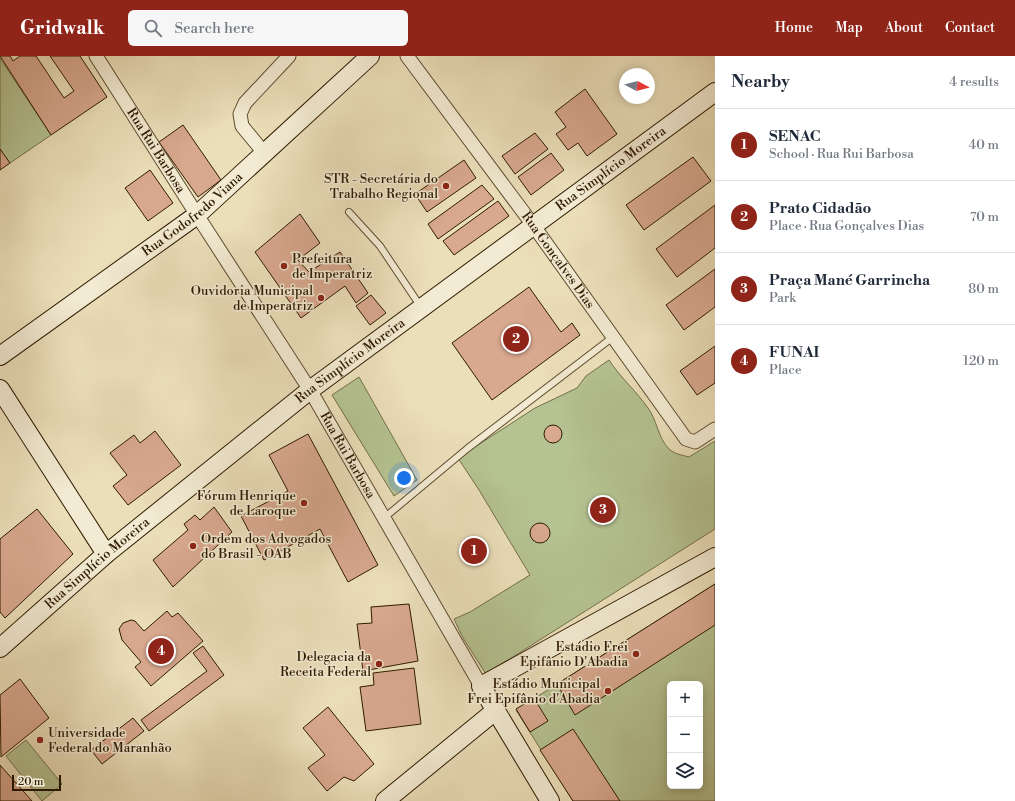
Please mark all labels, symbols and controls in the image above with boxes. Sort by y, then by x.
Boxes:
search box [128,10,408,46]
text: Gridwalk [20,16,104,40]
icon: search [142,17,164,39]
text: Search here [174,19,254,38]
text: Home [775,19,813,37]
text: Map [835,19,863,37]
text: About [885,19,923,37]
text: Contact [945,19,995,37]
north arrow [619,68,655,104]
text: Nearby [731,71,790,93]
text: 4 results [949,74,999,90]
street label: Rua Rui Barbosa [123,105,189,196]
street label: Rua Simplício Moreira [553,123,669,214]
text: SENAC [769,127,820,146]
text: 1 [741,137,747,153]
text: 40 m [969,137,999,153]
text: School · Rua Rui Barbosa [769,146,914,162]
street label: Rua Godofredo Viana [139,169,246,260]
place label: STR - Secretária do Trabalho Regional [324,171,438,202]
marker: STR - Secretária do Trabalho Regional [441,181,451,191]
text: Prato Cidadão [769,199,871,218]
street label: Rua Gonçalves Dias [518,209,598,312]
text: 2 [740,209,748,225]
text: 70 m [970,209,999,225]
text: Place · Rua Gonçalves Dias [769,218,924,234]
place label: Prefeitura de Imperatriz [292,251,372,282]
marker: Prefeitura de Imperatriz [279,261,289,271]
text: Praça Mané Garrincha [769,271,930,290]
text: 3 [740,281,748,297]
text: 80 m [968,281,999,297]
place label: Ouvidoria Municipal de Imperatriz [191,283,313,314]
text: Park [769,290,796,306]
marker: Ouvidoria Municipal de Imperatriz [316,293,326,303]
street label: Rua Simplício Moreira [292,315,408,407]
pin: 2 [503,324,529,354]
text: FUNAI [769,343,819,362]
text: 4 [740,353,748,369]
text: 120 m [963,353,999,369]
text: Place [769,362,801,378]
street label: Rua Rui Barbosa [316,409,379,502]
your location [394,468,414,488]
place label: Fórum Henrique de Laroque [197,488,296,519]
pin: 3 [590,495,616,525]
marker: Fórum Henrique de Laroque [299,498,309,508]
street label: Rua Simplício Moreira [42,514,153,612]
place label: Ordem dos Advogados do Brasil - OAB [201,531,331,562]
pin: 1 [461,536,487,566]
marker: Ordem dos Advogados do Brasil - OAB [188,541,198,551]
pin: 4 [148,636,174,666]
place label: Estádio Frei Epifânio D'Abadia [520,639,628,670]
place label: Delegacia da Receita Federal [280,649,371,680]
marker: Estádio Frei Epifânio D'Abadia [631,649,641,659]
marker: Delegacia da Receita Federal [374,659,384,669]
place label: Estádio Municipal Frei Epifânio d'Abadia [467,676,600,707]
map controls [667,681,703,789]
button: + [667,681,703,717]
marker: Estádio Municipal Frei Epifânio d'Abadia [603,686,613,696]
button: − [667,717,703,753]
place label: Universidade Federal do Maranhão [48,725,172,756]
marker: Universidade Federal do Maranhão [35,735,45,745]
button: layers [667,753,703,789]
scale bar [12,773,61,792]
text: 20 m [18,775,43,789]

